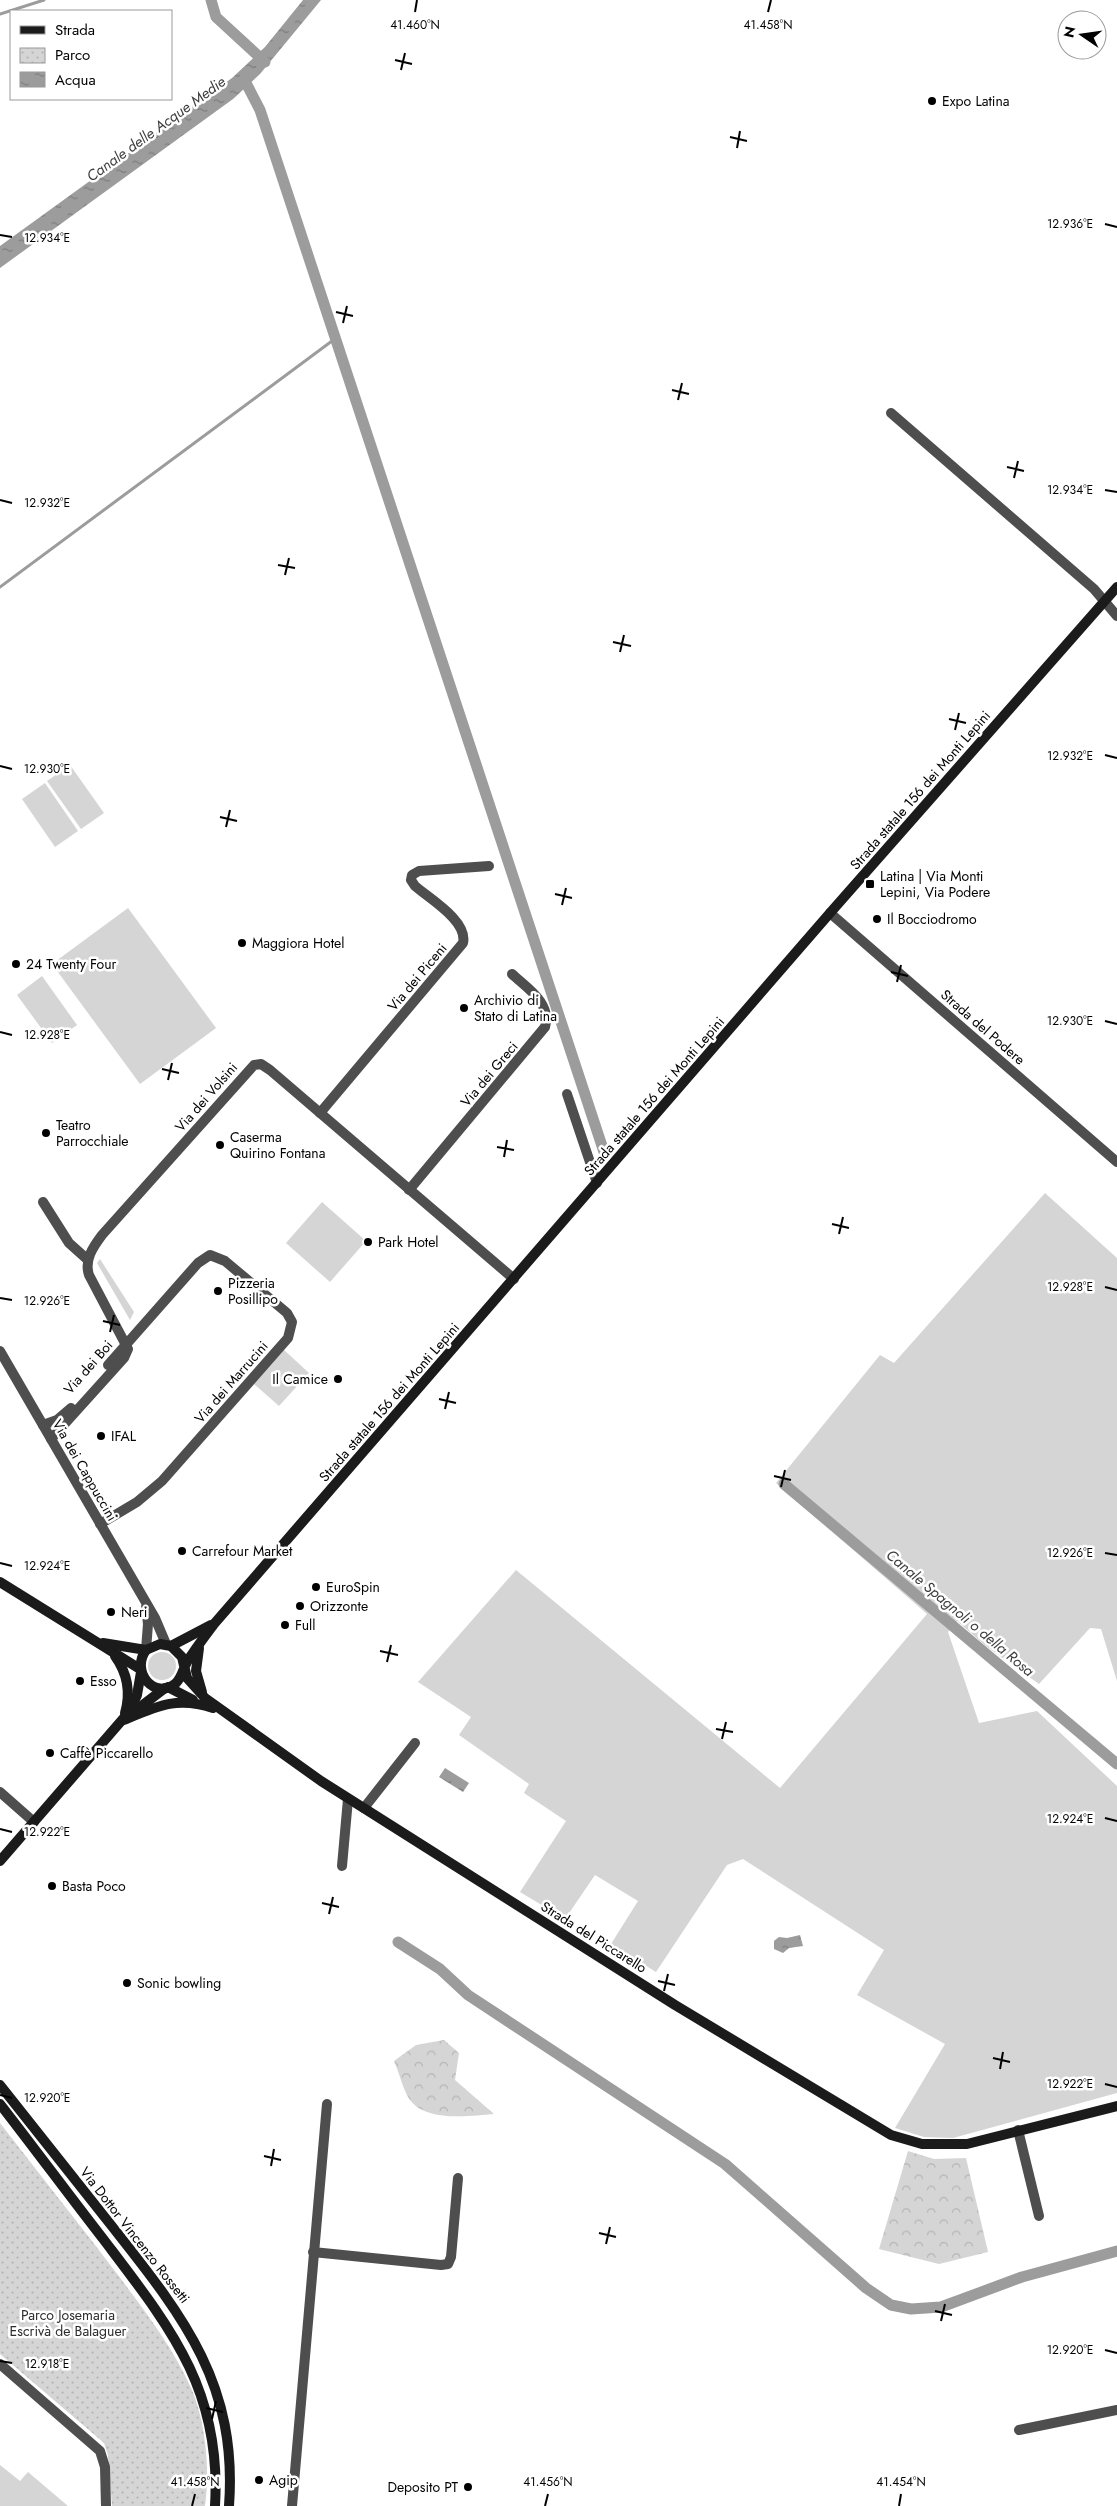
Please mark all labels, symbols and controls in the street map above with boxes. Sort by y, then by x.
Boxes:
legend [10,10,172,100]
north arrow [1057,10,1107,60]
text: 41.460°N [390,16,440,34]
text: 41.458°N [744,16,792,34]
text: Strada [55,19,95,41]
text: N [1058,24,1080,40]
text: Parco [55,44,90,66]
text: Acqua [55,69,96,91]
water label: Canale delle Acque Medie [82,71,231,187]
place label: Expo Latina [942,91,1010,111]
marker: Expo Latina [926,95,938,107]
text: 12.936°E [1047,215,1093,233]
text: 12.934°E [24,229,70,247]
text: 12.934°E [1047,481,1093,499]
text: 12.932°E [24,494,70,512]
street label: Strada statale 156 dei Monti Lepini [845,706,995,874]
text: 12.932°E [1047,747,1093,765]
text: 12.930°E [24,760,70,778]
place label: Latina | Via Monti Lepini, Via Podere [880,866,990,902]
marker: Latina | Via Monti Lepini, Via Podere [864,878,876,890]
place label: Il Bocciodromo [887,909,977,929]
marker: Il Bocciodromo [871,913,883,925]
place label: Maggiora Hotel [252,933,345,953]
marker: Maggiora Hotel [236,937,248,949]
street label: Via dei Piceni [383,939,451,1015]
place label: 24 Twenty Four [26,954,117,974]
marker: 24 Twenty Four [10,958,22,970]
street label: Strada del Podere [936,985,1030,1069]
place label: Archivio di Stato di Latina [474,990,557,1026]
marker: Archivio di Stato di Latina [458,1002,470,1014]
street label: Strada statale 156 dei Monti Lepini [579,1012,729,1180]
text: 12.930°E [1047,1012,1093,1030]
text: 12.928°E [24,1026,70,1044]
street label: Via dei Greci [456,1037,522,1111]
street label: Via dei Volsini [170,1058,242,1136]
place label: Teatro Parrocchiale [56,1115,129,1151]
marker: Teatro Parrocchiale [40,1127,52,1139]
place label: Caserma Quirino Fontana [230,1127,325,1163]
marker: Caserma Quirino Fontana [214,1139,226,1151]
place label: Park Hotel [378,1232,439,1252]
marker: Park Hotel [362,1236,374,1248]
place label: Pizzeria Posillipo [228,1273,278,1309]
text: 12.928°E [1047,1278,1093,1296]
marker: Pizzeria Posillipo [212,1285,224,1297]
text: 12.926°E [24,1292,70,1310]
street label: Strada statale 156 dei Monti Lepini [314,1318,464,1486]
street label: Via dei Boi [59,1336,117,1398]
street label: Via dei Marrucini [190,1336,272,1428]
place label: Il Camice [272,1369,328,1389]
marker: Il Camice [332,1373,344,1385]
street label: Via dei Cappuccini [48,1415,122,1525]
place label: IFAL [111,1426,137,1446]
marker: IFAL [95,1430,107,1442]
place label: Carrefour Market [192,1541,293,1561]
water label: Canale Spagnoli o della Rosa [881,1544,1039,1682]
text: 12.926°E [1047,1544,1093,1562]
marker: Carrefour Market [176,1545,188,1557]
text: 12.924°E [24,1557,70,1575]
place label: EuroSpin [326,1577,380,1597]
marker: EuroSpin [310,1581,322,1593]
place label: Orizzonte [310,1596,368,1616]
marker: Orizzonte [294,1600,306,1612]
place label: Neri [121,1602,148,1622]
marker: Neri [105,1606,117,1618]
place label: Full [295,1615,316,1635]
marker: Full [279,1619,291,1631]
place label: Esso [90,1671,117,1691]
marker: Esso [74,1675,86,1687]
place label: Caffè Piccarello [60,1743,153,1763]
marker: Caffè Piccarello [44,1747,56,1759]
text: 12.924°E [1047,1810,1093,1828]
text: 12.922°E [24,1823,70,1841]
place label: Basta Poco [62,1876,126,1896]
marker: Basta Poco [46,1880,58,1892]
street label: Strada del Piccarello [537,1896,651,1978]
place label: Sonic bowling [137,1973,221,1993]
marker: Sonic bowling [121,1977,133,1989]
text: 12.922°E [1047,2075,1093,2093]
text: 12.920°E [24,2089,70,2107]
street label: Via Dottor Vincenzo Rossetti [75,2163,195,2307]
park label: Parco Josemaria Escrivà de Balaguer [10,2305,127,2341]
text: 12.920°E [1047,2341,1093,2359]
text: 12.918°E [25,2355,69,2373]
place label: Agip [269,2470,298,2490]
text: 41.458°N [171,2473,219,2491]
text: 41.456°N [523,2473,573,2491]
text: 41.454°N [876,2473,926,2491]
marker: Agip [253,2474,265,2486]
place label: Deposito PT [387,2477,458,2497]
marker: Deposito PT [462,2481,474,2493]

